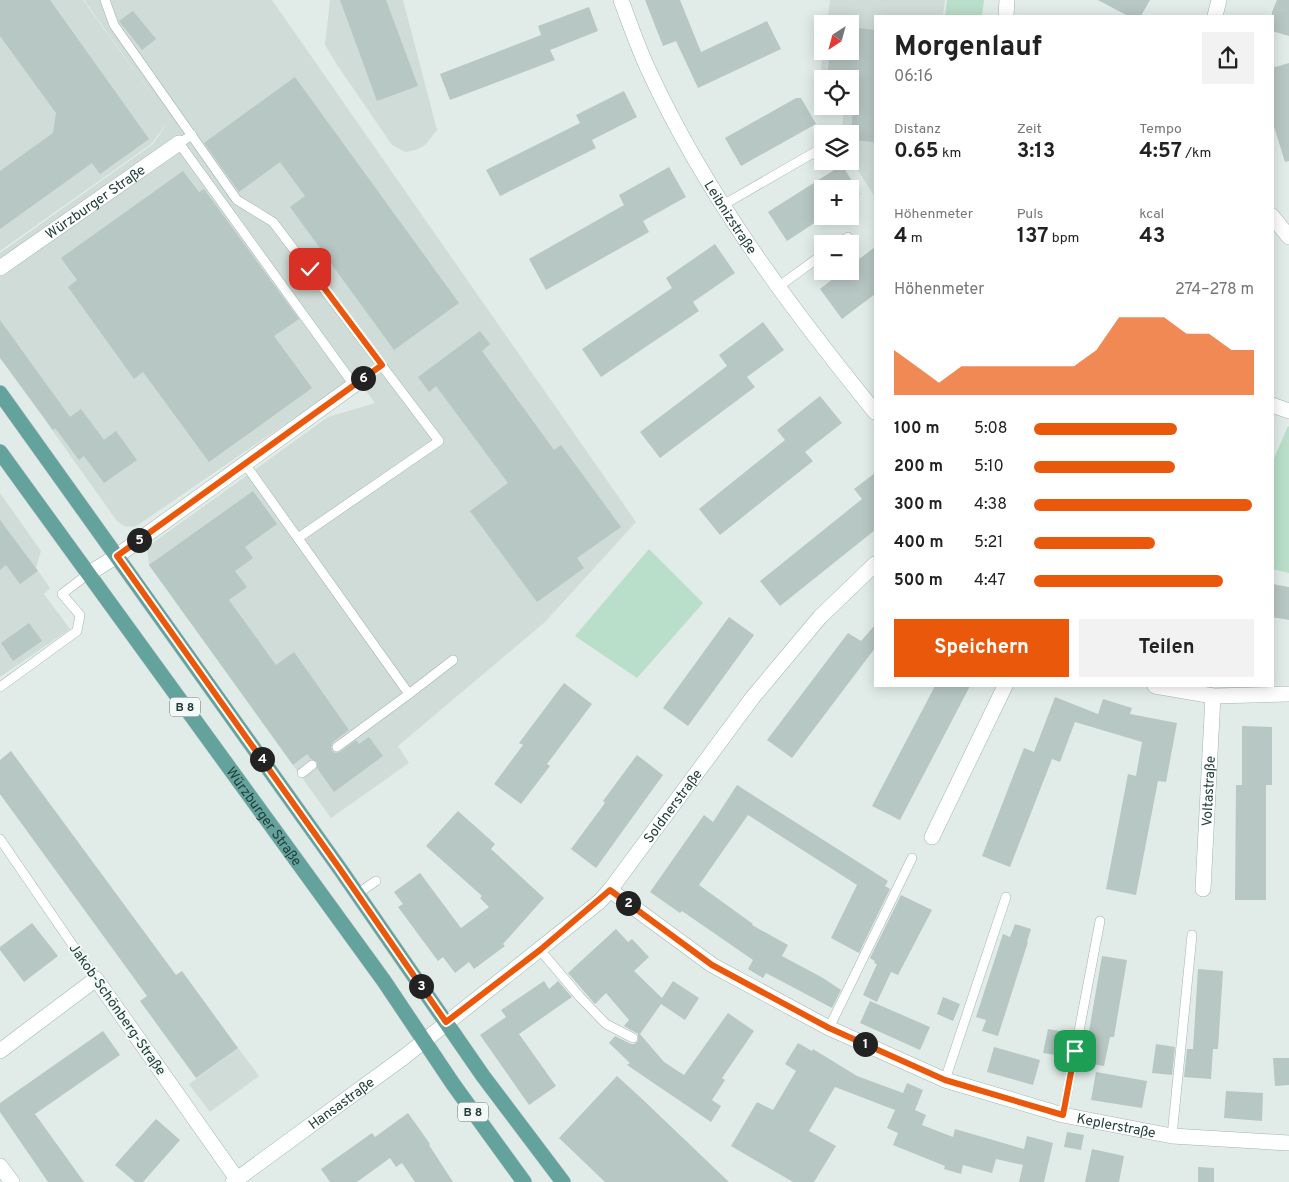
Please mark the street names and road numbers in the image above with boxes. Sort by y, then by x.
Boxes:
street label: Würzburger Straße [43,162,149,244]
street label: Leibnizstraße [700,178,760,258]
road number: B 8 [170,698,200,716]
street label: Voltastraße [1199,755,1220,827]
street label: Würzburger Straße [222,764,305,870]
street label: Soldnerstraße [641,766,707,847]
street label: Jakob-Schönberg-Straße [65,941,169,1079]
street label: Hansastraße [306,1074,378,1134]
road number: B 8 [458,1102,488,1122]
street label: Keplerstraße [1075,1111,1157,1143]

